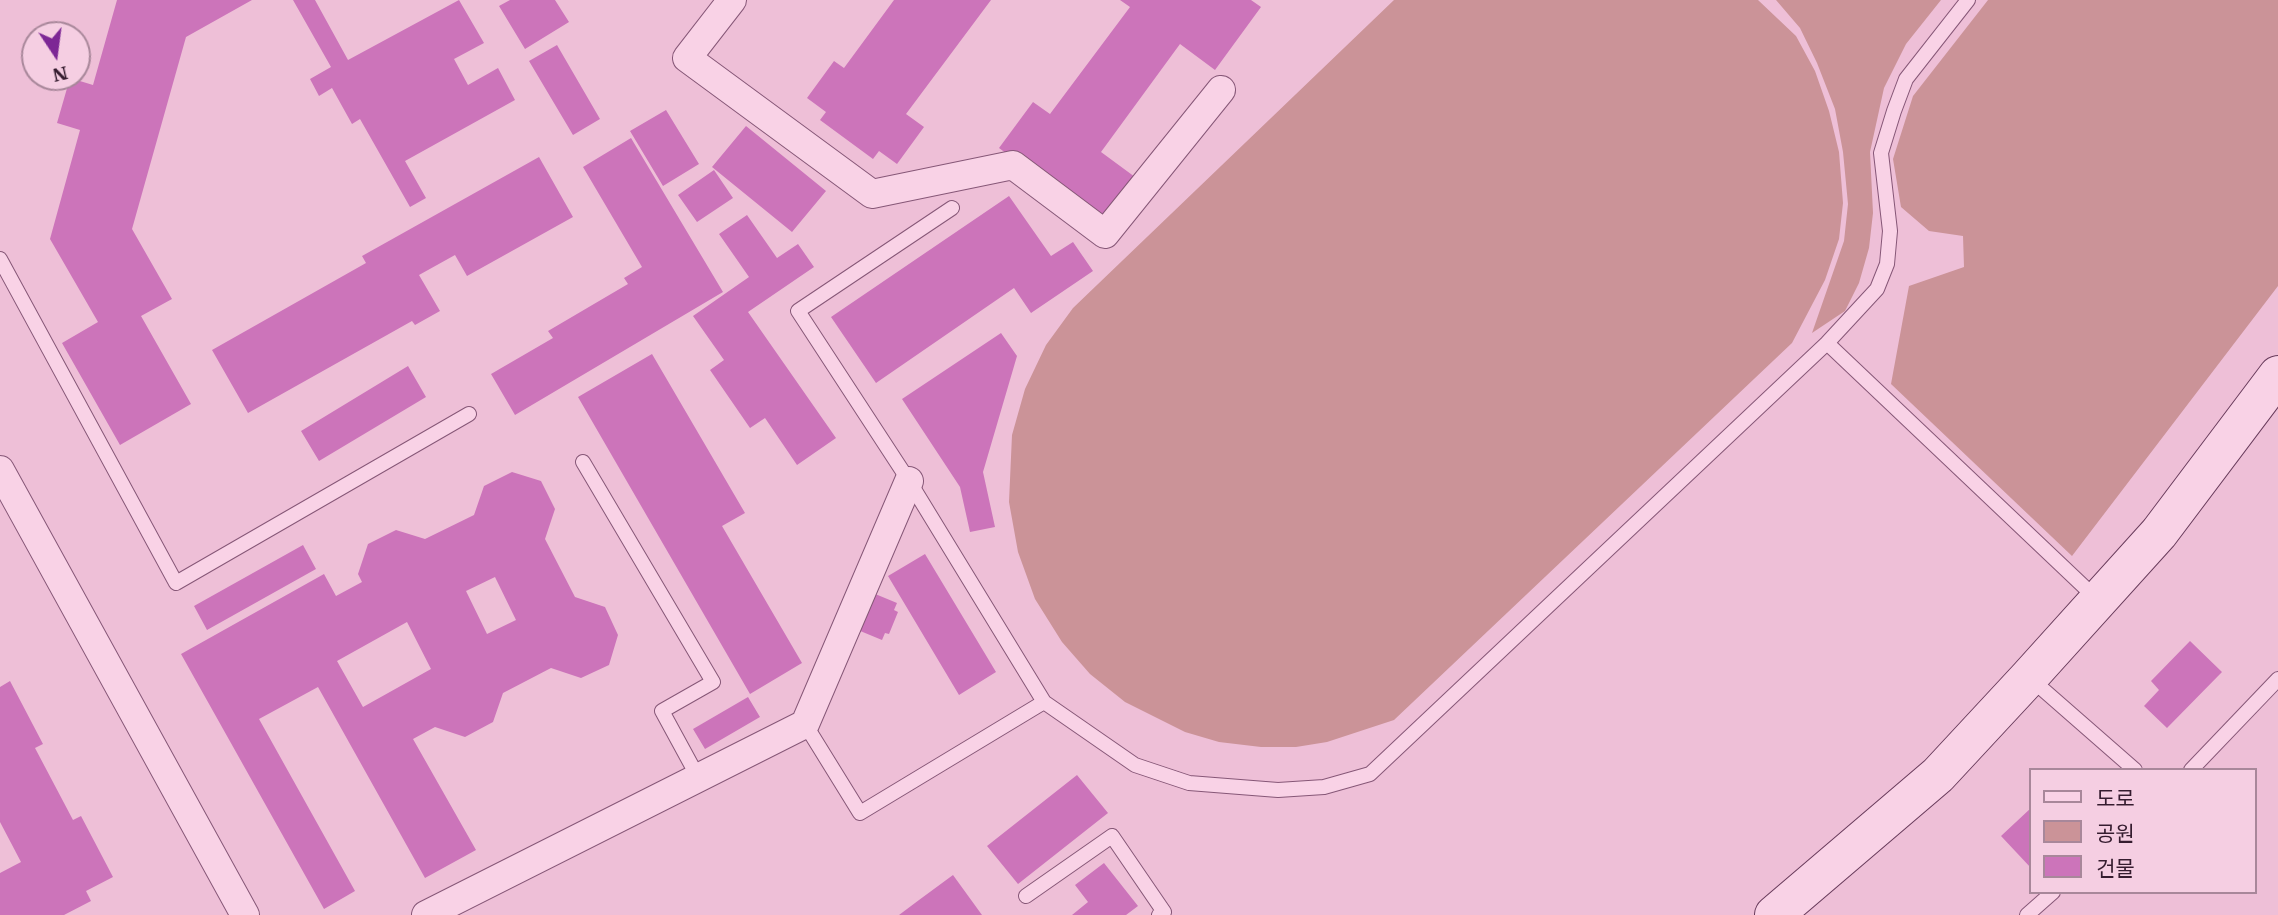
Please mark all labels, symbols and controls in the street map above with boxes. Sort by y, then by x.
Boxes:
north arrow [21,21,91,91]
text: N [50,61,70,88]
legend [2030,768,2257,894]
text: 도로 [2096,784,2135,812]
text: 공원 [2096,819,2135,847]
text: 건물 [2096,854,2135,882]

